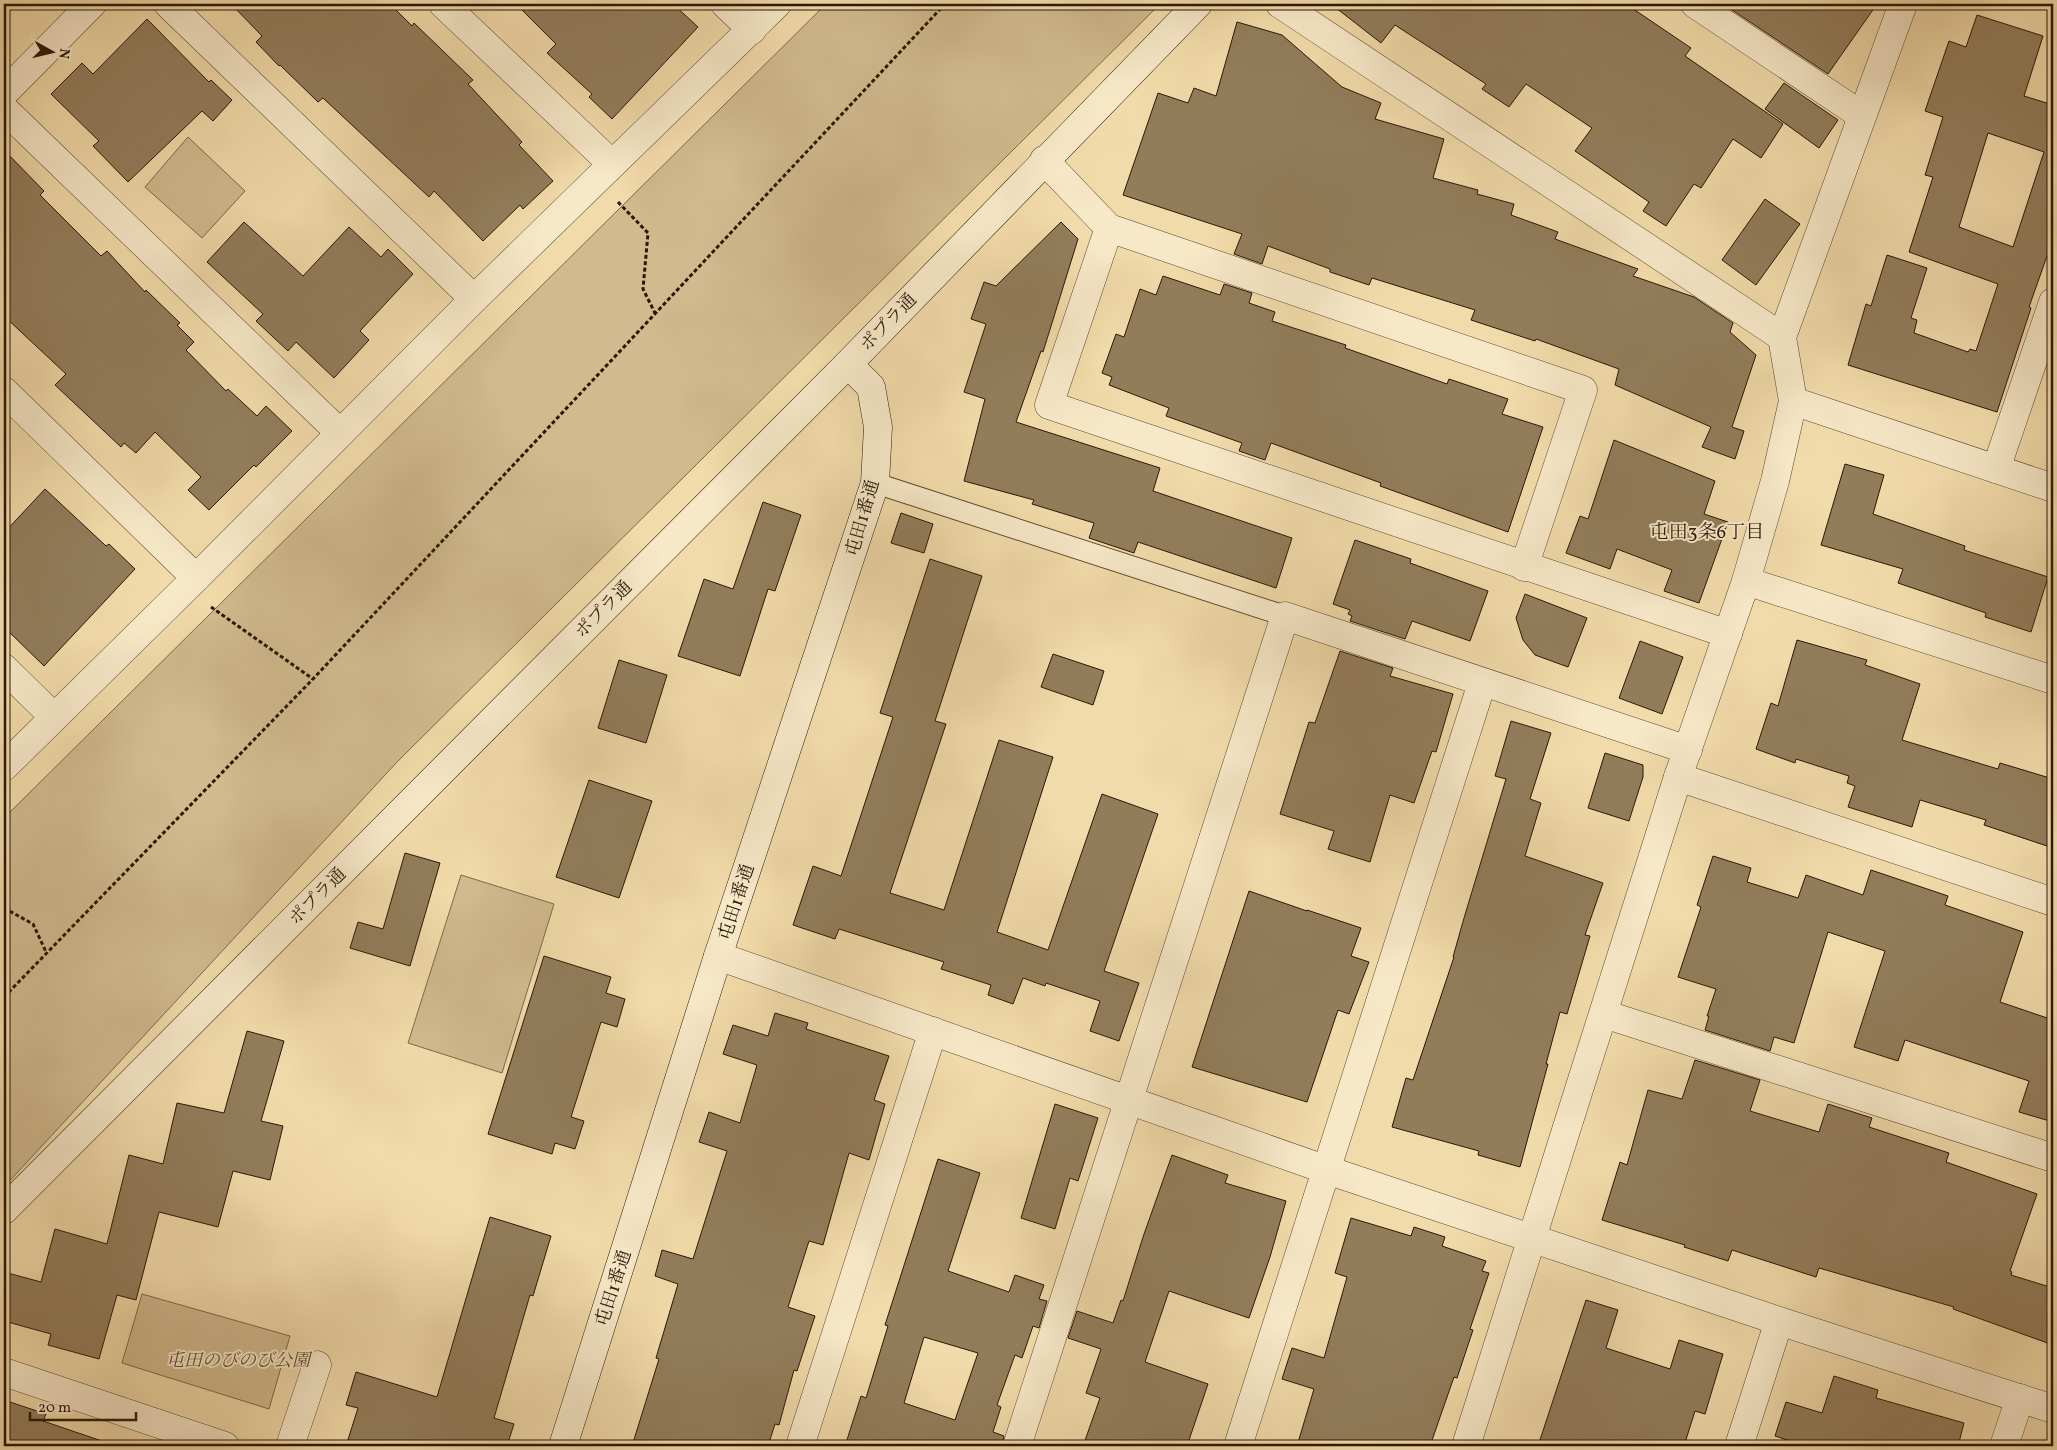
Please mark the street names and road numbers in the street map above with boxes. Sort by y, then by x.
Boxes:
street label: ポプラ通 [855,288,923,358]
street label: 屯田1番通 [841,477,886,560]
street label: ポプラ通 [570,576,638,644]
street label: 屯田1番通 [713,861,762,944]
street label: ポプラ通 [284,863,352,931]
street label: 屯田1番通 [590,1247,639,1330]

